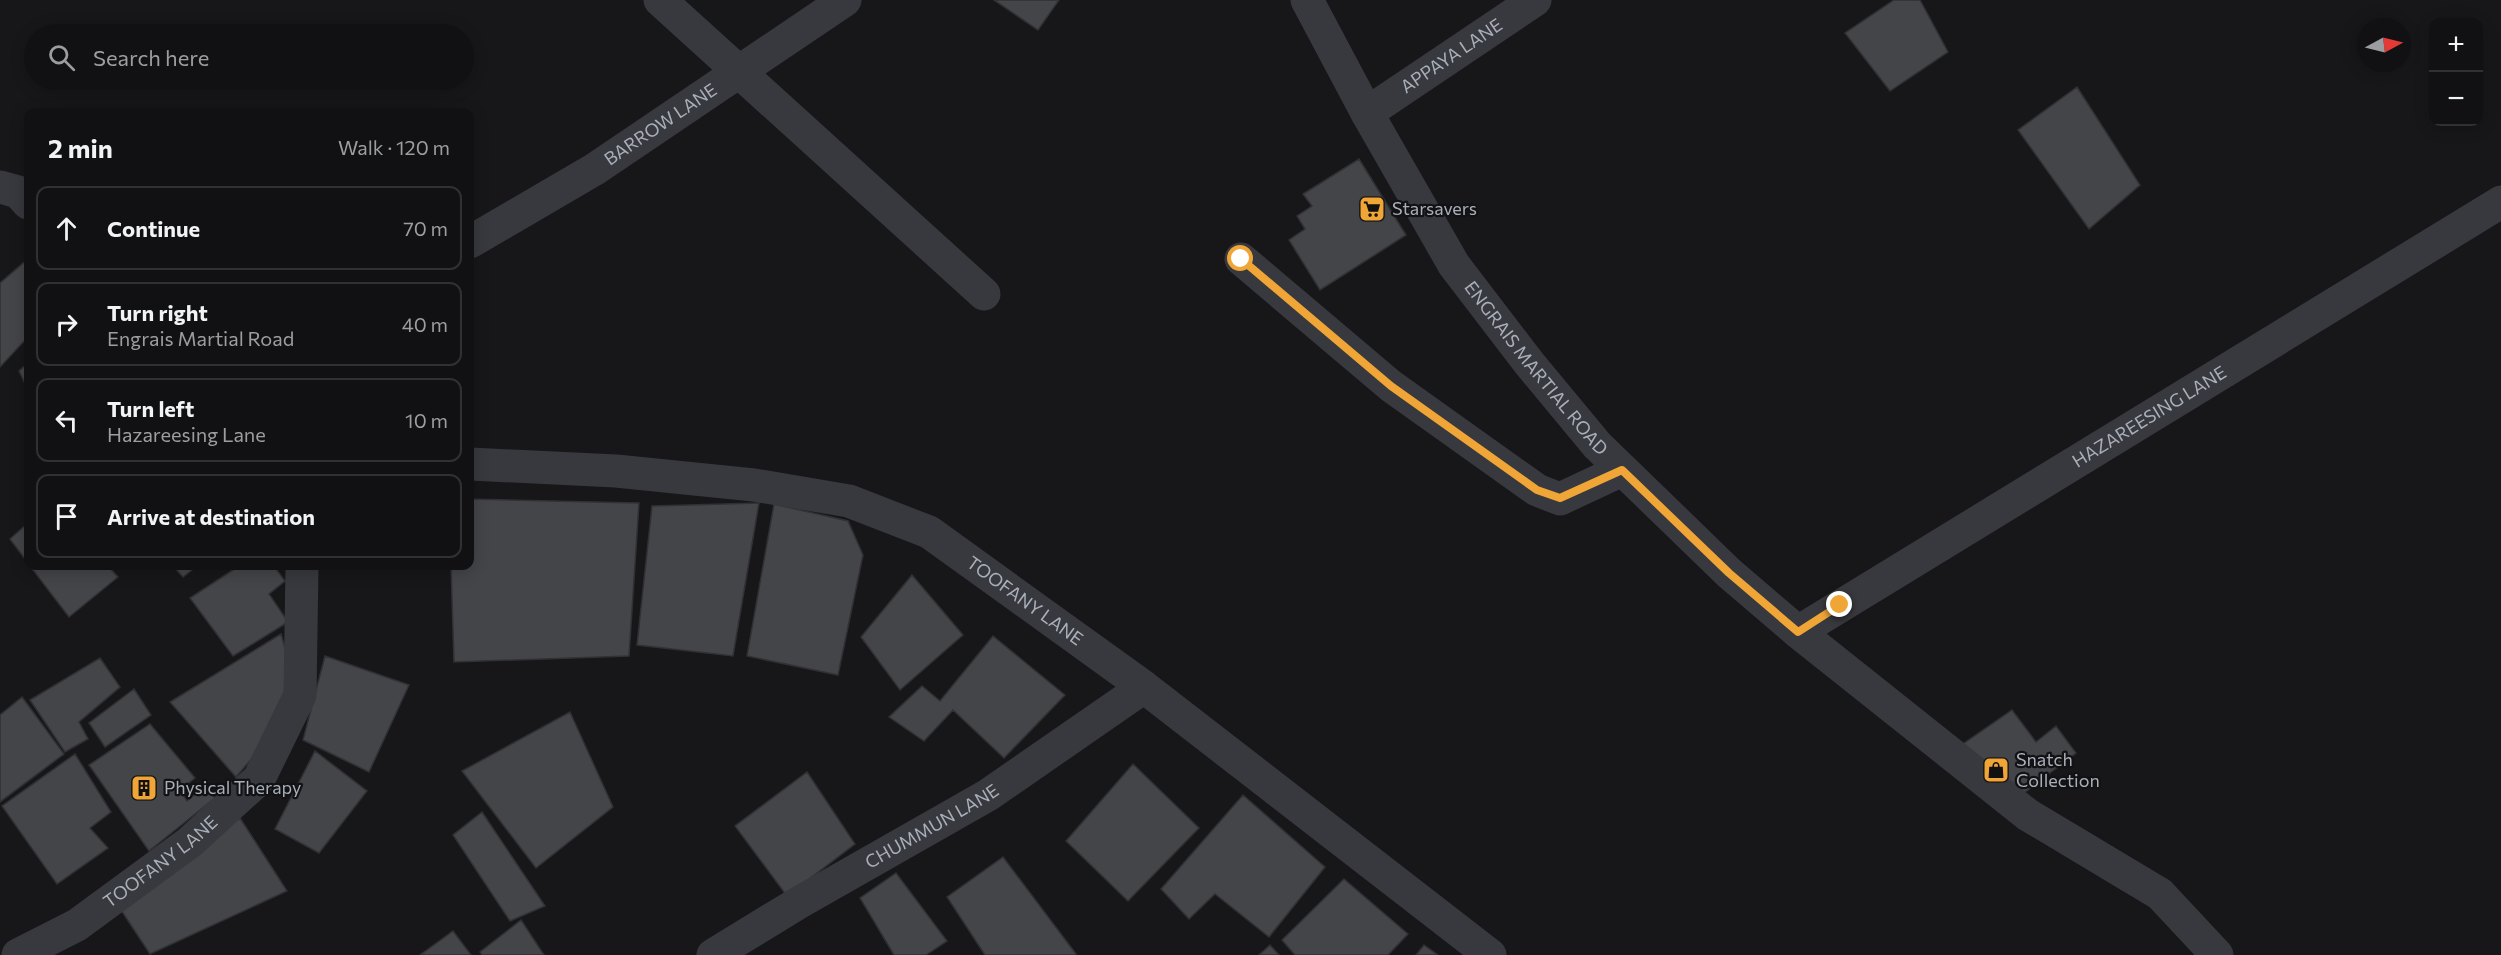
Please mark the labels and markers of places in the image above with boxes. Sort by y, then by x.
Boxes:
supermarket icon: Starsavers [1357,194,1387,224]
place label: Starsavers [1392,197,1477,219]
place label: Snatch Collection [2016,748,2100,791]
shop icon: Snatch Collection [1981,755,2011,785]
building icon: Physical Therapy [129,773,159,803]
place label: Physical Therapy [164,776,301,798]

